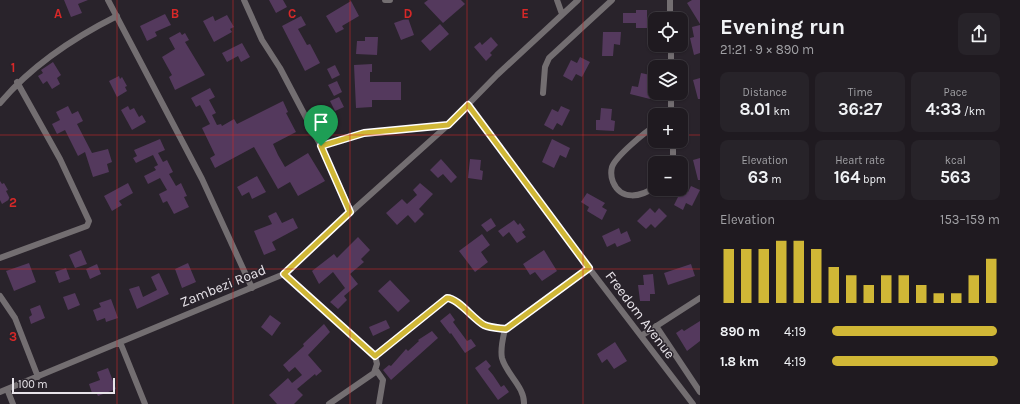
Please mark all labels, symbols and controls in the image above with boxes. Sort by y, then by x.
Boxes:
text: A [54,6,62,21]
text: B [171,6,179,21]
text: C [288,6,296,21]
text: D [404,6,413,21]
text: E [521,6,529,21]
map controls [648,12,688,196]
button: locate [648,12,688,52]
button: share [958,13,1000,55]
text: Evening run [720,14,845,40]
text: 21:21 · 9 × 890 m [720,42,814,57]
text: 1 [11,60,15,75]
button: layers [648,60,688,100]
text: Distance [742,86,787,99]
text: Time [848,86,872,99]
text: Pace [944,86,967,99]
text: 8.01 [739,99,771,119]
text: 36:27 [838,99,882,119]
text: 4:33 [925,99,961,119]
pin [304,105,338,146]
text: km [771,105,790,118]
text: /km [961,105,985,118]
button: + [648,108,688,148]
icon: arrive [310,111,332,133]
text: Elevation [741,154,788,167]
text: Heart rate [835,154,885,167]
text: kcal [945,154,966,167]
button: − [648,156,688,196]
text: 63 [748,167,769,187]
text: 164 [834,167,860,187]
text: 563 [940,167,971,187]
text: m [769,173,782,186]
text: bpm [860,173,886,186]
text: 2 [9,195,17,210]
text: Elevation [720,212,775,227]
text: 153–159 m [940,212,1000,227]
street label: Zambezi Road [178,261,268,311]
street label: Freedom Avenue [602,268,678,362]
text: 890 m [720,324,760,339]
text: 4:19 [784,324,806,339]
text: 3 [9,329,17,344]
text: 1.8 km [720,354,759,369]
text: 4:19 [784,354,806,369]
scale bar [12,376,115,395]
text: 100 m [18,378,48,391]

